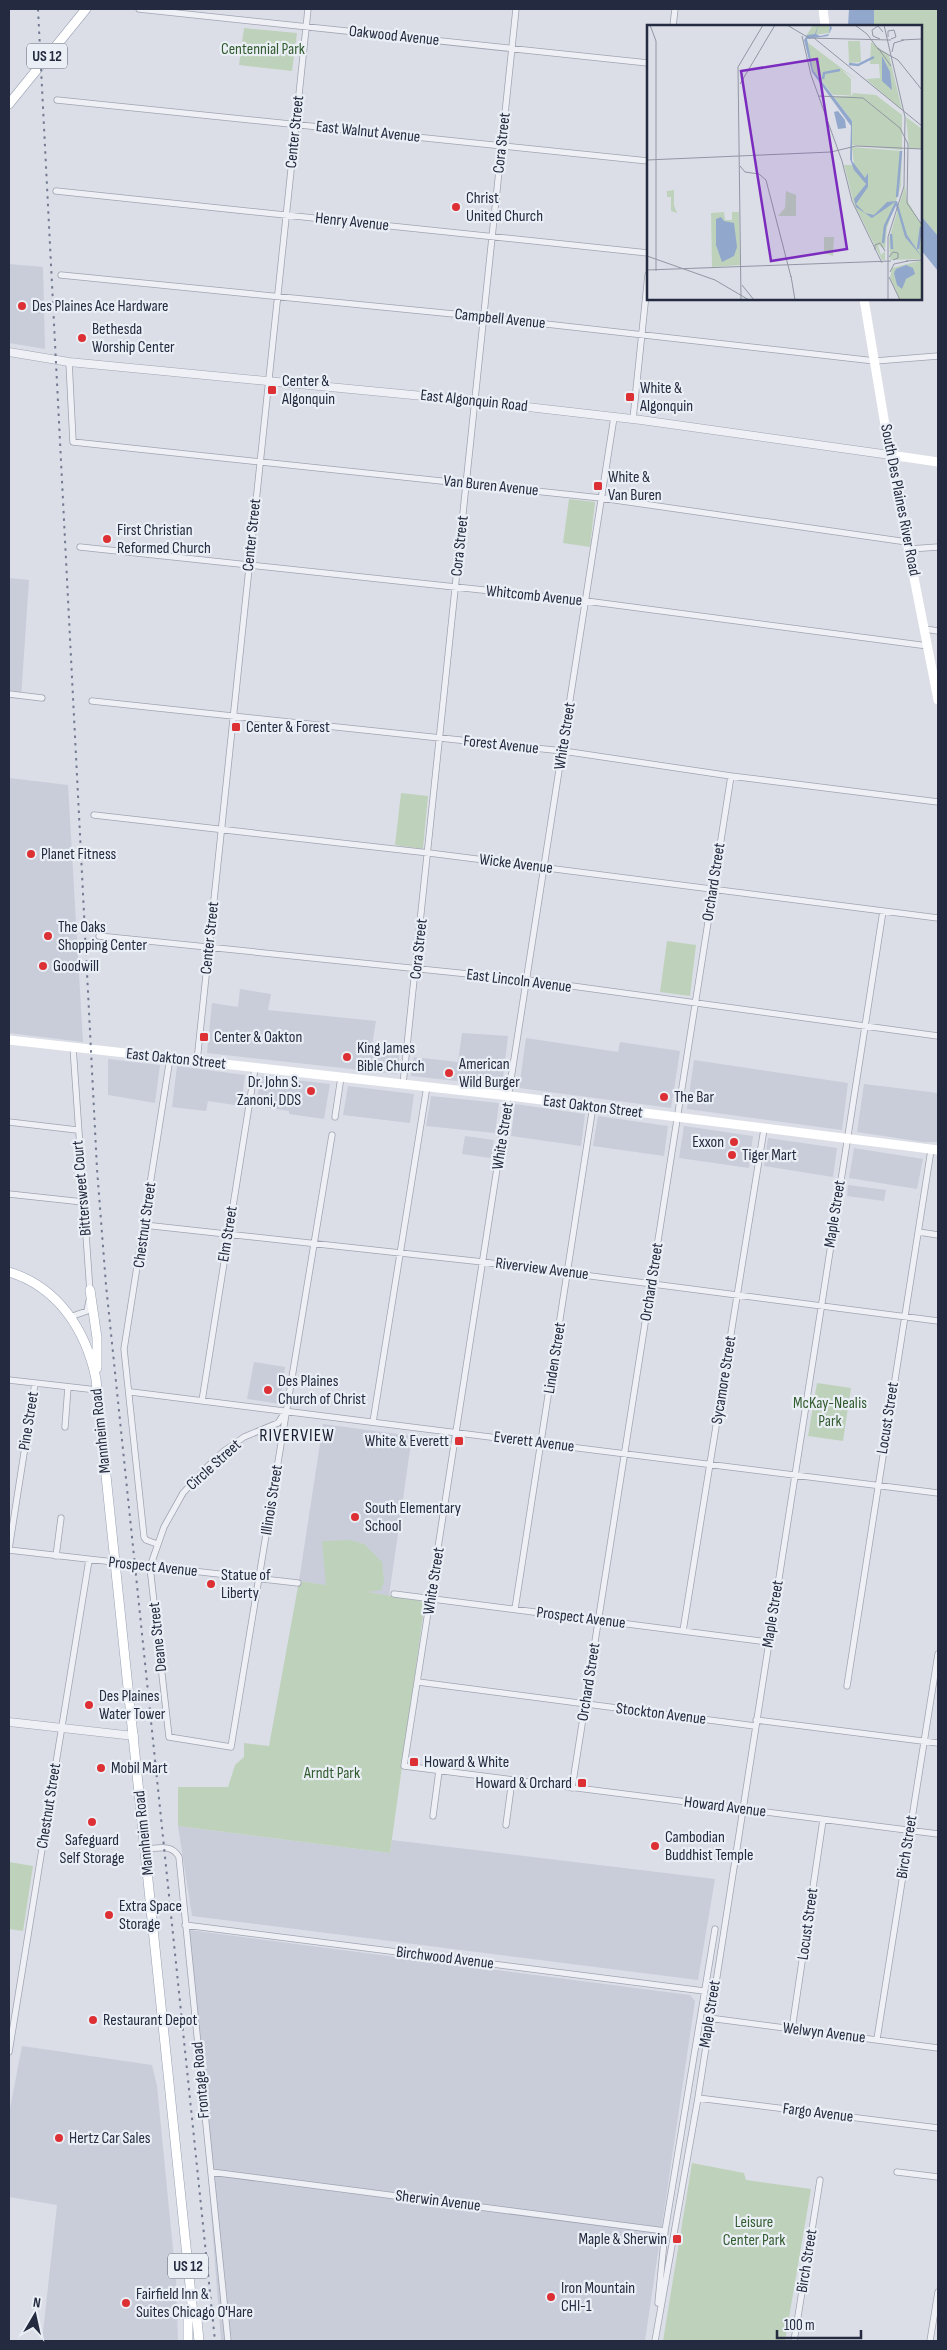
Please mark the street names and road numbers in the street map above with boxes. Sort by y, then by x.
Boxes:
street label: Oakwood Avenue [348,22,440,50]
road number: US 12 [27,44,67,68]
street label: Center Street [282,95,308,169]
street label: Cora Street [489,112,515,174]
street label: East Walnut Avenue [315,117,421,147]
street label: Henry Avenue [314,209,390,235]
street label: Campbell Avenue [454,305,546,333]
street label: East Algonquin Road [419,386,529,416]
street label: South Des Plaines River Road [876,423,924,577]
street label: Van Buren Avenue [443,472,539,500]
street label: Center Street [239,498,265,572]
street label: Cora Street [447,515,473,577]
street label: Whitcomb Avenue [485,582,583,610]
street label: White Street [550,701,580,771]
street label: Forest Avenue [462,732,540,758]
street label: Orchard Street [698,841,730,922]
street label: Wicke Avenue [478,850,554,878]
street label: Center Street [197,901,223,975]
street label: Cora Street [406,918,432,980]
street label: East Lincoln Avenue [465,965,573,997]
street label: East Oakton Street [125,1044,227,1074]
street label: East Oakton Street [542,1091,644,1123]
street label: White Street [488,1101,518,1171]
street label: Bittersweet Court [68,1139,96,1237]
street label: Maple Street [820,1179,850,1249]
street label: Chestnut Street [130,1181,160,1269]
street label: Elm Street [214,1205,242,1263]
street label: Orchard Street [636,1241,668,1322]
street label: Riverview Avenue [494,1254,590,1284]
street label: Linden Street [540,1321,570,1395]
street label: Sycamore Street [708,1334,740,1426]
street label: Locust Street [873,1381,903,1455]
street label: Mannheim Road [87,1388,115,1474]
street label: Pine Street [15,1390,43,1452]
street label: Everett Avenue [493,1428,575,1456]
street label: Circle Street [183,1435,245,1495]
street label: Illinois Street [257,1463,287,1537]
street label: White Street [419,1546,449,1616]
street label: Prospect Avenue [108,1553,198,1581]
street label: Maple Street [758,1579,788,1649]
street label: Deane Street [145,1601,171,1673]
street label: Prospect Avenue [535,1603,627,1633]
street label: Orchard Street [573,1641,605,1722]
street label: Stockton Avenue [615,1699,707,1729]
street label: Chestnut Street [33,1762,65,1850]
street label: Mannheim Road [130,1790,158,1876]
street label: Howard Avenue [683,1793,767,1821]
street label: Birch Street [893,1814,921,1880]
street label: Locust Street [794,1887,822,1961]
street label: Birchwood Avenue [395,1943,495,1973]
street label: Maple Street [695,1979,725,2049]
street label: Welwyn Avenue [782,2018,866,2048]
street label: Frontage Road [188,2041,214,2119]
street label: Fargo Avenue [782,2099,854,2127]
street label: Sherwin Avenue [394,2186,482,2216]
street label: Birch Street [793,2228,821,2294]
road number: US 12 [168,2254,208,2278]

